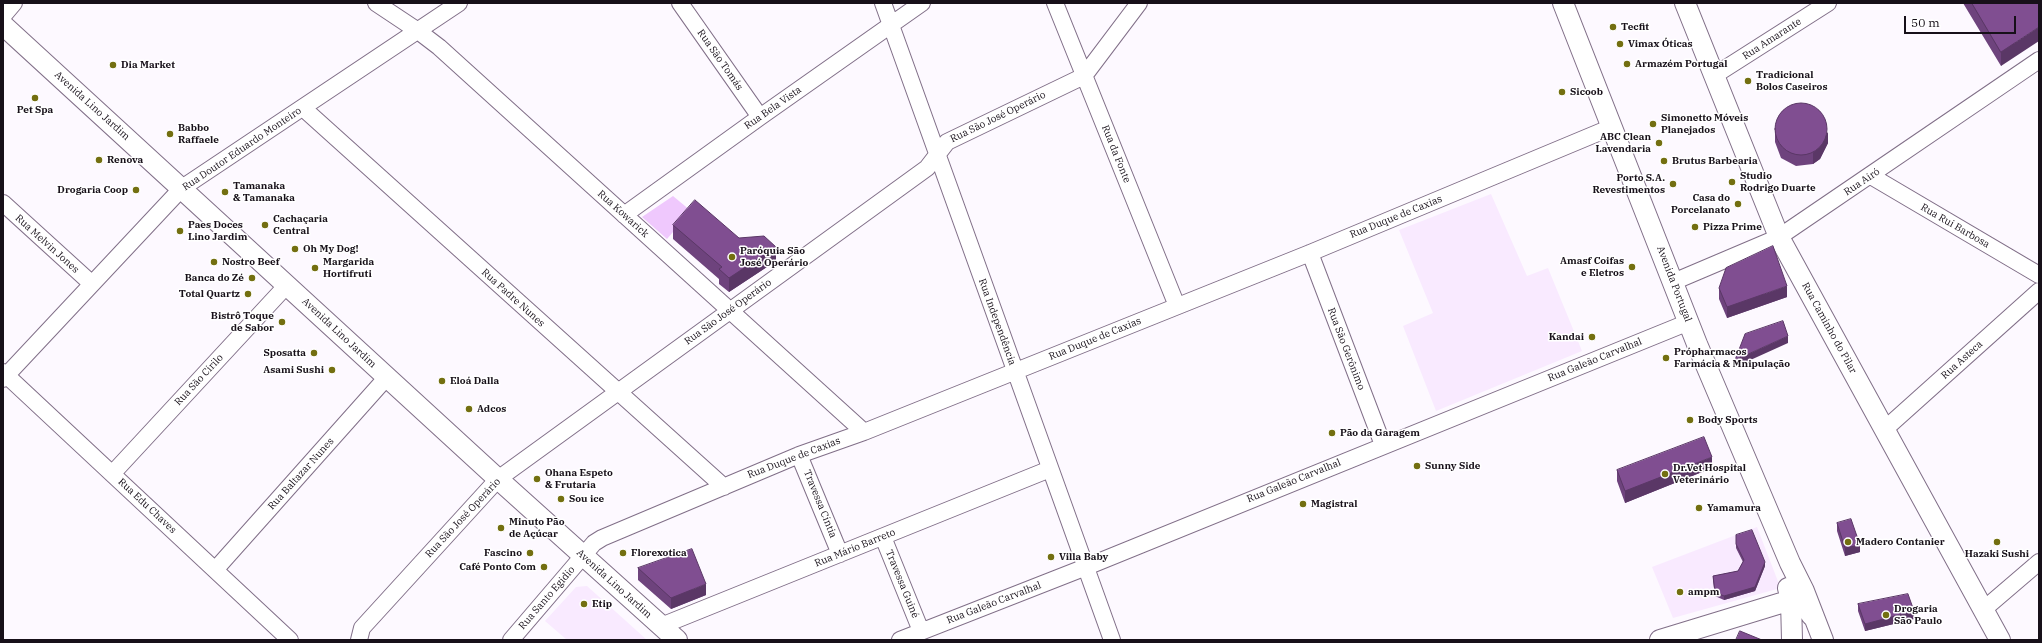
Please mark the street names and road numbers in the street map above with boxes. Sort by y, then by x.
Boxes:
street label: Rua Amarante [1740,16,1804,62]
street label: Rua São Tomás [695,27,745,93]
street label: Avenida Lino Jardim [52,69,132,143]
street label: Rua Bela Vista [742,84,804,132]
street label: Rua São José Operário [948,89,1048,145]
street label: Rua Doutor Eduardo Monteiro [180,105,304,193]
street label: Rua da Fonte [1099,123,1133,185]
street label: Rua Airó [1842,166,1882,198]
street label: Rua Kowarick [595,188,651,240]
street label: Rua Duque de Caxias [1348,193,1444,241]
street label: Rua Rui Barbosa [1918,201,1992,251]
street label: Rua Melvin Jones [13,212,81,276]
street label: Avenida Portugal [1654,244,1694,324]
street label: Rua Padre Nunes [479,266,547,330]
street label: Rua São José Operário [682,276,774,348]
street label: Rua Independência [976,277,1018,367]
street label: Rua Caminho do Pilar [1799,280,1859,376]
street label: Avenida Lino Jardim [299,295,379,371]
street label: Rua São Gerônimo [1325,306,1367,392]
street label: Rua Duque de Caxias [1047,315,1143,363]
street label: Rua Galeão Carvalhal [1546,336,1644,384]
street label: Rua Asteca [1939,338,1985,382]
street label: Rua São Cirilo [172,352,226,408]
street label: Rua Duque de Caxias [746,435,842,481]
street label: Rua Baltazar Nunes [266,436,336,512]
street label: Rua Galeão Carvalhal [1245,457,1343,505]
street label: Travessa Cíntia [801,468,839,540]
street label: Rua Edu Chaves [115,476,179,536]
street label: Rua São José Operário [423,476,503,560]
street label: Rua Mário Barreto [813,526,897,570]
street label: Avenida Lino Jardim [574,547,654,621]
street label: Travessa Guiné [883,548,921,620]
street label: Rua Santo Egidio [516,564,578,632]
street label: Rua Galeão Carvalhal [945,579,1043,627]

